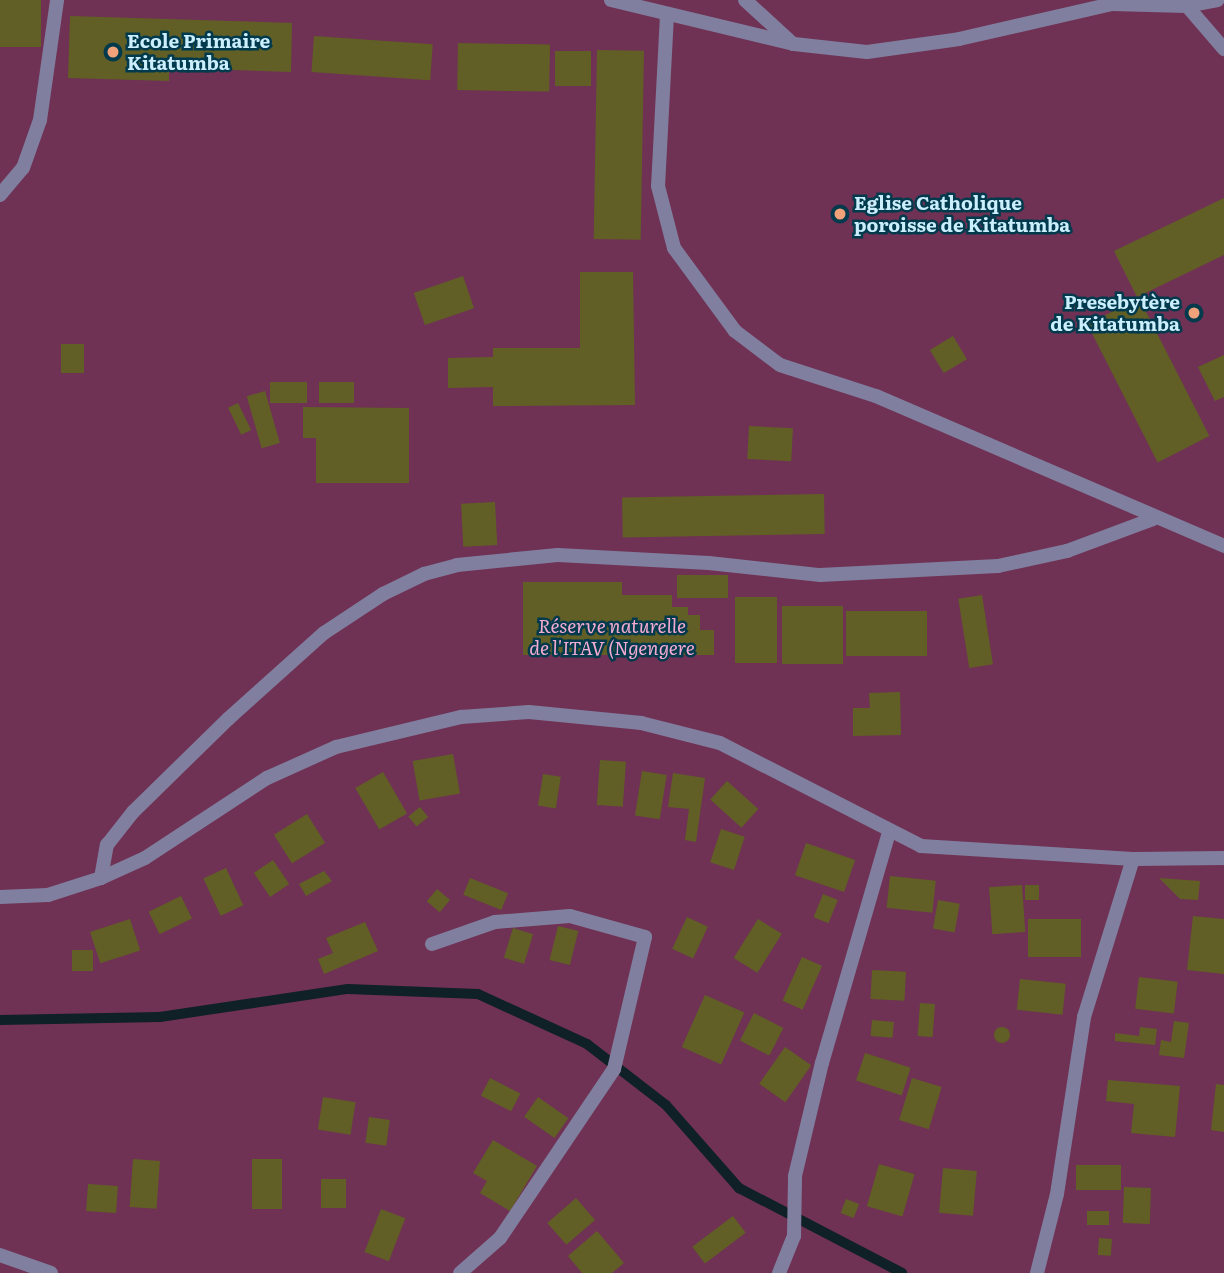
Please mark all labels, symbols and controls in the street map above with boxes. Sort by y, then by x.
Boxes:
place label: Ecole Primaire Kitatumba [127,30,270,74]
marker: Ecole Primaire Kitatumba [105,44,121,60]
place label: Eglise Catholique poroisse de Kitatumba [854,192,1070,236]
marker: Eglise Catholique poroisse de Kitatumba [832,206,848,222]
place label: Presebytère de Kitatumba [1050,291,1180,335]
marker: Presebytère de Kitatumba [1186,305,1202,321]
park label: Réserve naturelle de l'ITAV (Ngengere [529,615,695,659]

